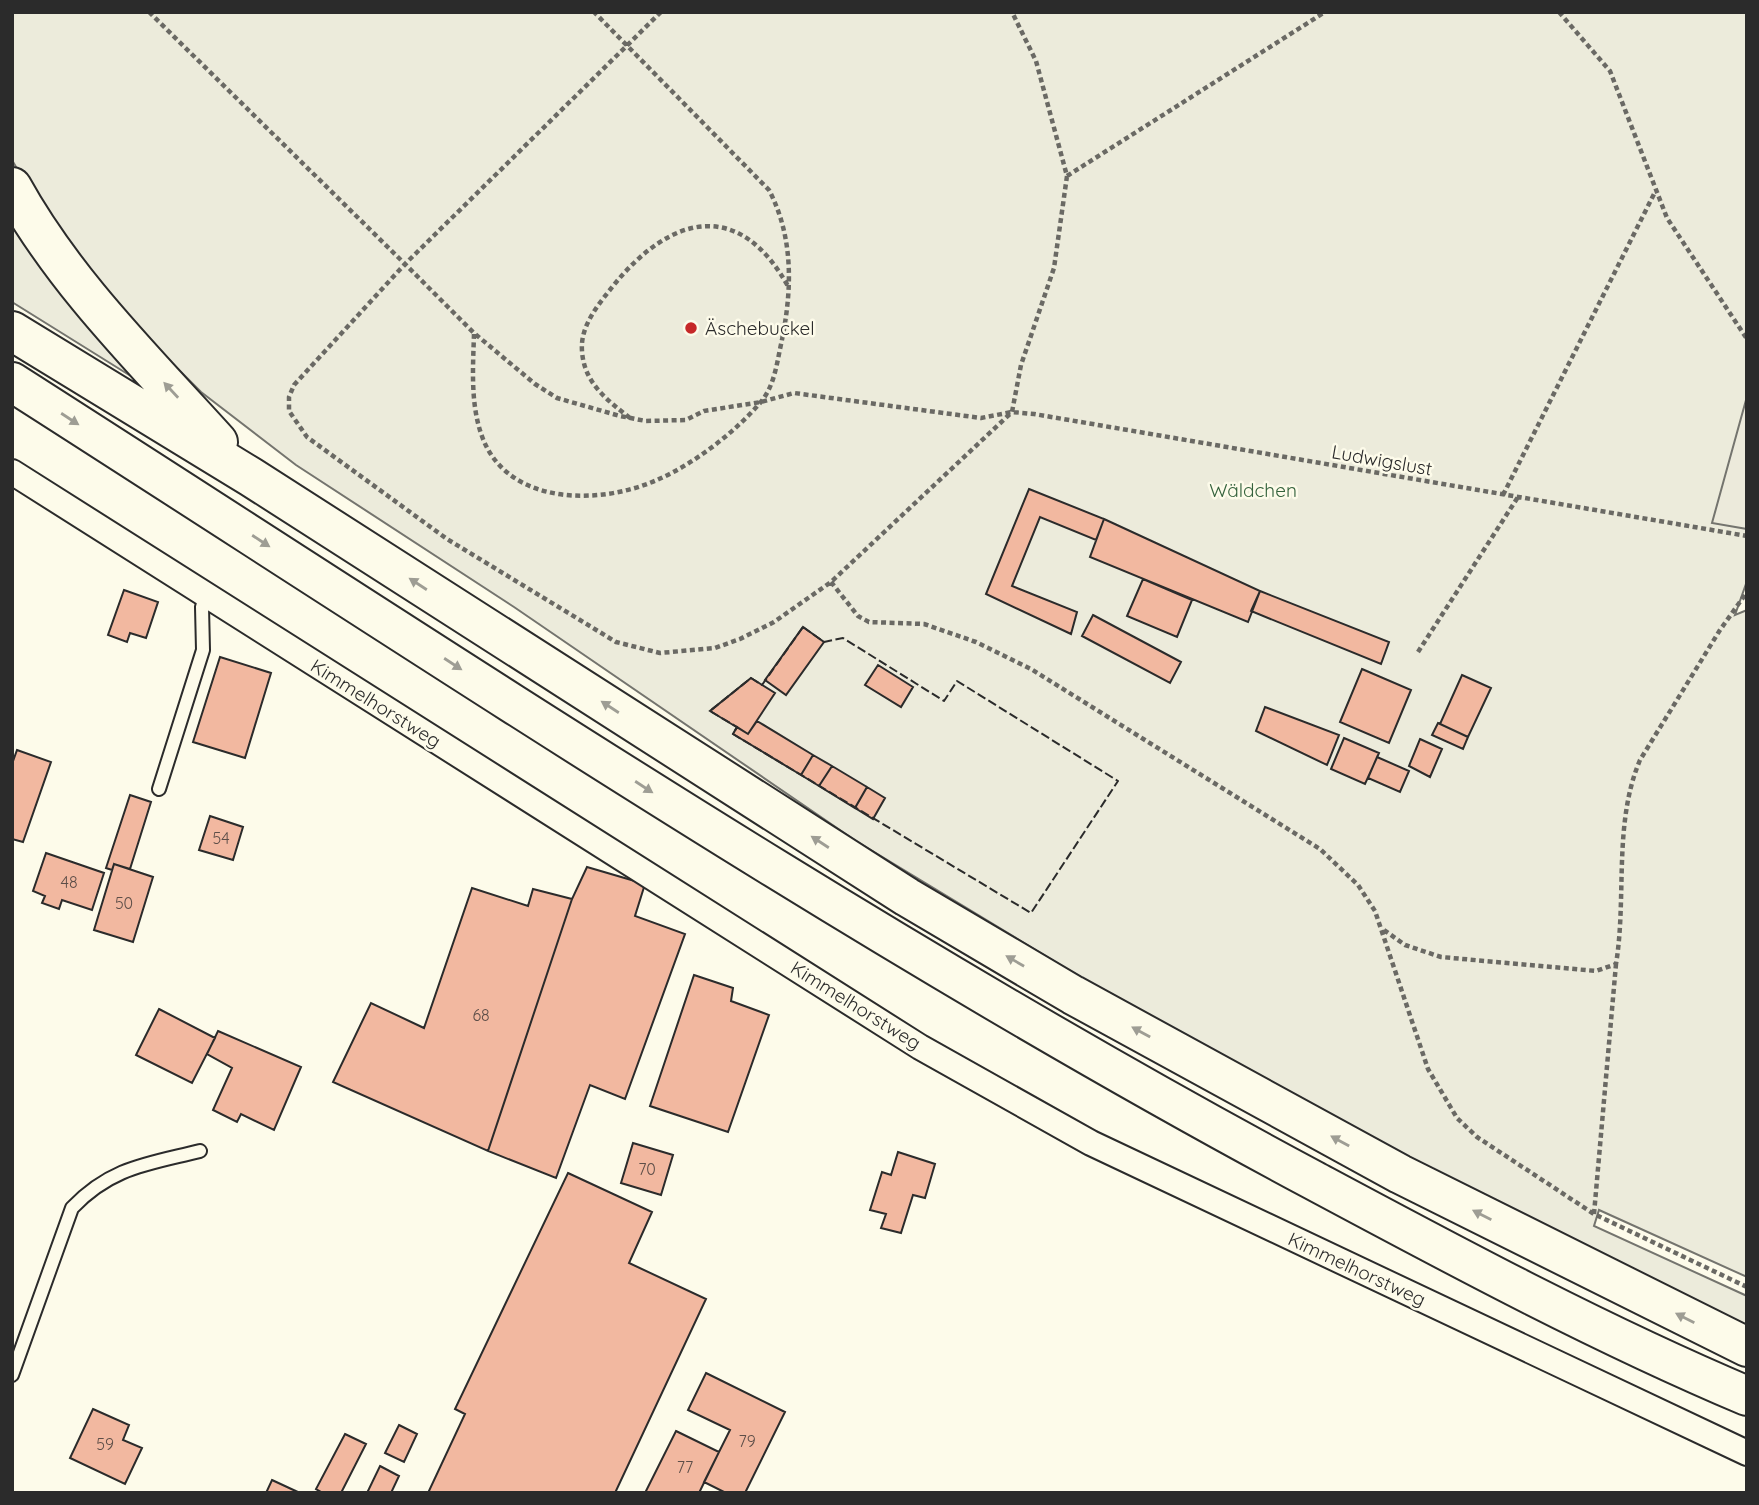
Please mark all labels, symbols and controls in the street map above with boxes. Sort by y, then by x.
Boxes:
place label: Äschebuckel [705,316,815,340]
marker: Äschebuckel [683,320,699,336]
one-way arrow [164,382,180,399]
one-way arrow [60,412,79,425]
street label: Ludwigslust [1330,439,1434,481]
park label: Wäldchen [1209,478,1297,502]
one-way arrow [252,535,271,548]
one-way arrow [409,578,428,591]
street label: Kimmelhorstweg [306,653,446,753]
one-way arrow [443,658,462,671]
one-way arrow [600,701,620,714]
one-way arrow [634,781,654,794]
house number: 54 [212,828,230,848]
one-way arrow [811,836,830,849]
house number: 48 [60,872,78,892]
house number: 50 [115,893,133,913]
one-way arrow [1005,954,1024,967]
street label: Kimmelhorstweg [786,955,926,1055]
house number: 68 [472,1005,490,1025]
one-way arrow [1131,1026,1151,1038]
one-way arrow [1330,1136,1350,1148]
house number: 70 [638,1159,656,1179]
one-way arrow [1472,1210,1492,1221]
street label: Kimmelhorstweg [1284,1227,1430,1311]
one-way arrow [1675,1312,1695,1323]
house number: 79 [738,1431,756,1451]
house number: 59 [96,1434,114,1454]
house number: 77 [677,1457,693,1477]

